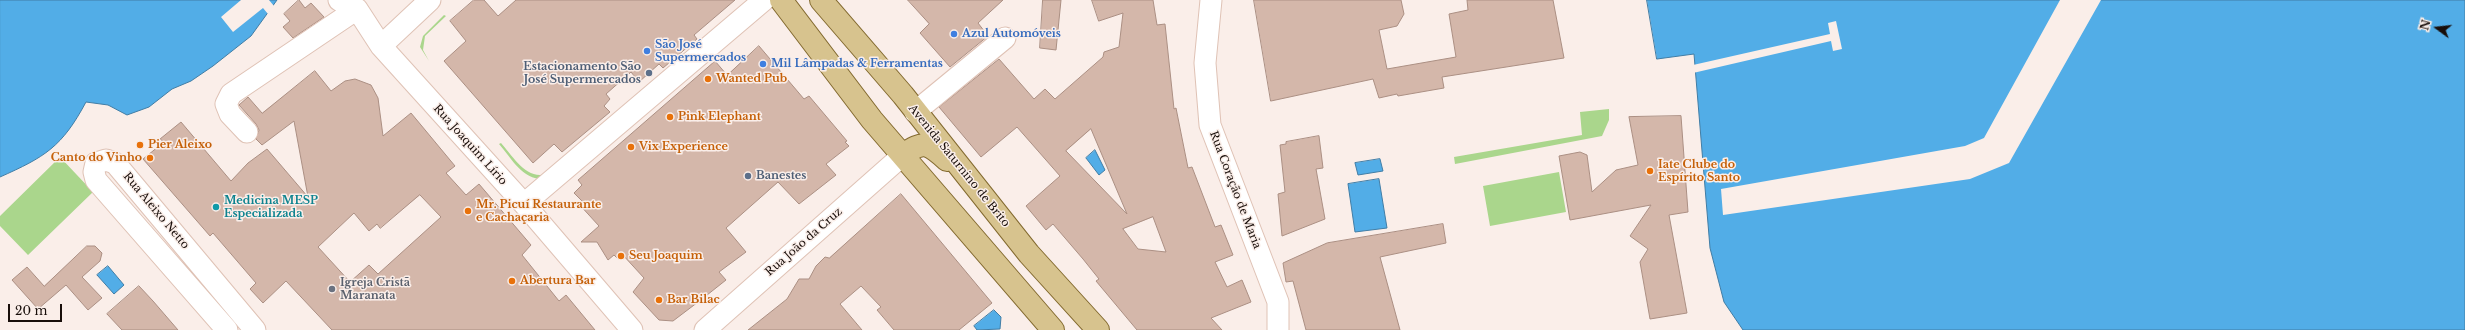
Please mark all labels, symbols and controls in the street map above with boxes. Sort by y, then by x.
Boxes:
north arrow [2417,8,2457,48]
text: N [2417,18,2434,32]
place label: Azul Automóveis [962,27,1061,41]
marker: Azul Automóveis [949,29,959,39]
place label: São José Supermercados [655,38,746,64]
marker: São José Supermercados [642,46,652,56]
place label: Mil Lâmpadas & Ferramentas [771,57,943,71]
marker: Mil Lâmpadas & Ferramentas [758,59,768,69]
place label: Estacionamento São José Supermercados [523,60,641,86]
marker: Estacionamento São José Supermercados [644,68,654,78]
place label: Wanted Pub [716,72,787,86]
marker: Wanted Pub [703,74,713,84]
street label: Rua Joaquim Lírio [430,102,510,188]
street label: Avenida Saturnino de Brito [906,102,1012,230]
place label: Pink Elephant [678,110,761,124]
marker: Pink Elephant [665,112,675,122]
street label: Rua Coração de Maria [1206,129,1264,251]
place label: Pier Aleixo [148,138,212,152]
marker: Pier Aleixo [135,140,145,150]
place label: Vix Experience [639,140,728,154]
marker: Vix Experience [626,142,636,152]
place label: Canto do Vinho [51,151,142,165]
marker: Canto do Vinho [145,153,155,163]
place label: Iate Clube do Espírito Santo [1658,158,1740,184]
marker: Iate Clube do Espírito Santo [1645,166,1655,176]
place label: Banestes [756,169,806,183]
street label: Rua Aleixo Netto [120,170,192,252]
marker: Banestes [743,171,753,181]
place label: Medicina MESP Especializada [224,194,318,220]
place label: Mr. Picuí Restaurante e Cachaçaria [476,198,602,224]
marker: Medicina MESP Especializada [211,202,221,212]
street label: Rua João da Cruz [763,205,845,279]
marker: Mr. Picuí Restaurante e Cachaçaria [463,206,473,216]
place label: Seu Joaquim [629,249,703,263]
marker: Seu Joaquim [616,251,626,261]
place label: Abertura Bar [520,274,596,288]
place label: Igreja Cristã Maranata [340,276,410,302]
marker: Abertura Bar [507,276,517,286]
marker: Igreja Cristã Maranata [327,284,337,294]
place label: Bar Bilac [667,293,720,307]
marker: Bar Bilac [654,295,664,305]
scale bar [10,296,64,322]
text: 20 m [15,303,47,318]

